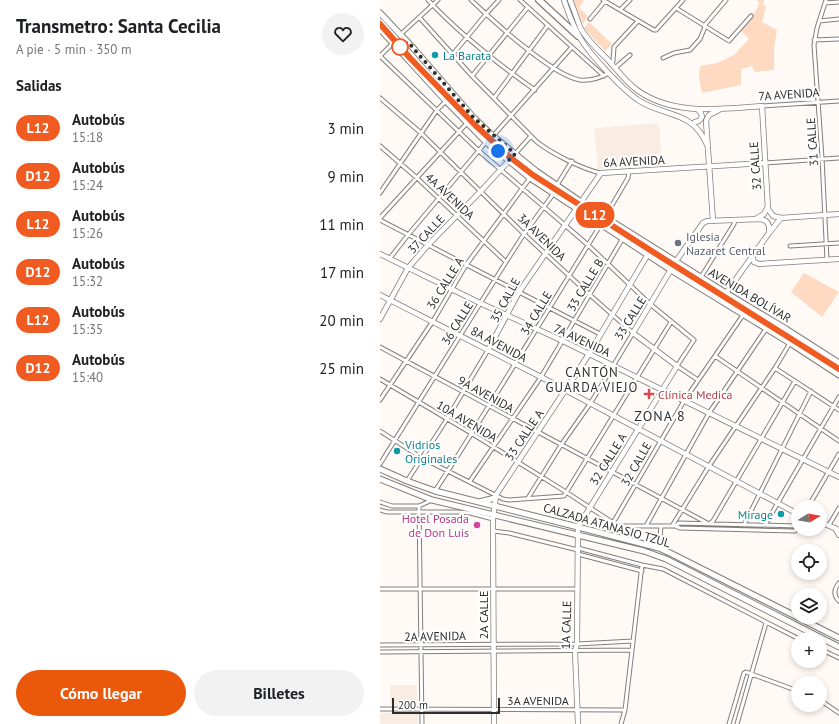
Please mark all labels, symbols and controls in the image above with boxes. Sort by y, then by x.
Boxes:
button: heart [322,13,364,55]
text: Transmetro: Santa Cecilia [16,14,221,38]
unlabelled marker [391,38,409,56]
text: A pie · 5 min · 350 m [16,41,131,58]
place label: La Barata [443,48,491,63]
marker: La Barata [430,50,440,60]
text: Salidas [16,76,62,95]
street label: 7A AVENIDA [758,84,820,104]
text: Autobús [72,110,125,129]
street label: 31 CALLE [803,117,821,167]
text: L12 [26,119,50,137]
text: 3 min [327,119,364,138]
text: 15:18 [72,129,103,146]
your location [488,141,508,161]
street label: 32 CALLE [746,141,764,191]
street label: 6A AVENIDA [603,152,665,170]
text: Autobús [72,158,125,177]
text: D12 [26,167,50,185]
text: 9 min [327,167,364,186]
street label: 4A AVENIDA [422,169,478,223]
text: 15:24 [72,177,103,194]
line badge: L12 [572,202,618,228]
text: Autobús [72,206,125,225]
text: L12 [583,206,607,224]
street label: 3A AVENIDA [515,210,569,264]
street label: 37 CALLE [404,211,448,257]
text: L12 [26,215,50,233]
text: 11 min [319,215,364,234]
text: 15:26 [72,225,103,242]
place label: Iglesia Nazaret Central [686,229,766,258]
marker: Iglesia Nazaret Central [673,238,683,248]
text: Autobús [72,254,125,273]
street label: 36 CALLE A [423,254,467,312]
street label: 33 CALLE B [563,256,607,314]
text: D12 [26,263,50,281]
text: 17 min [320,263,364,282]
street label: AVENIDA BOLÍVAR [706,264,794,326]
text: 15:32 [72,273,103,290]
street label: 35 CALLE [487,275,523,325]
street label: 34 CALLE [517,288,555,338]
street label: 33 CALLE [611,293,649,343]
street label: 36 CALLE [438,298,476,348]
text: Autobús [72,302,125,321]
text: L12 [26,311,50,329]
text: 20 min [319,311,364,330]
street label: 7A AVENIDA [551,320,613,360]
text: 15:35 [72,321,103,338]
street label: 8A AVENIDA [468,323,530,365]
text: Autobús [72,350,125,369]
text: D12 [26,359,50,377]
text: 25 min [319,359,364,378]
district label: CANTÓN GUARDA VIEJO [546,364,638,396]
text: 15:40 [72,369,103,386]
street label: 9A AVENIDA [455,372,517,416]
place label: Clínica Medica [658,387,733,402]
marker: Clínica Medica [643,388,655,400]
street label: 10A AVENIDA [434,397,500,445]
street label: 33 CALLE A [501,407,547,463]
district label: ZONA 8 [634,407,686,425]
street label: 32 CALLE A [586,430,630,488]
place label: Vidrios Originales [404,437,457,466]
street label: 32 CALLE [617,439,655,489]
marker: Vidrios Originales [392,446,402,456]
street label: CALZADA ATANASIO TZUL [542,500,672,550]
north arrow [791,500,827,536]
map controls [791,500,827,712]
place label: Mirage [738,507,773,522]
marker: Mirage [776,509,786,519]
place label: Hotel Posada de Don Luis [402,511,469,540]
marker: Hotel Posada de Don Luis [472,520,482,530]
button: locate [791,544,827,580]
button: layers [791,588,827,624]
street label: 2A CALLE [476,591,491,639]
street label: 1A CALLE [558,600,574,650]
street label: 2A AVENIDA [404,628,466,644]
button: + [791,632,827,668]
button: Cómo llegar [16,670,186,716]
button: Billetes [194,670,364,716]
button: − [791,676,827,712]
street label: 3A AVENIDA [507,693,569,708]
scale bar [392,696,500,715]
text: 200 m [398,698,428,712]

